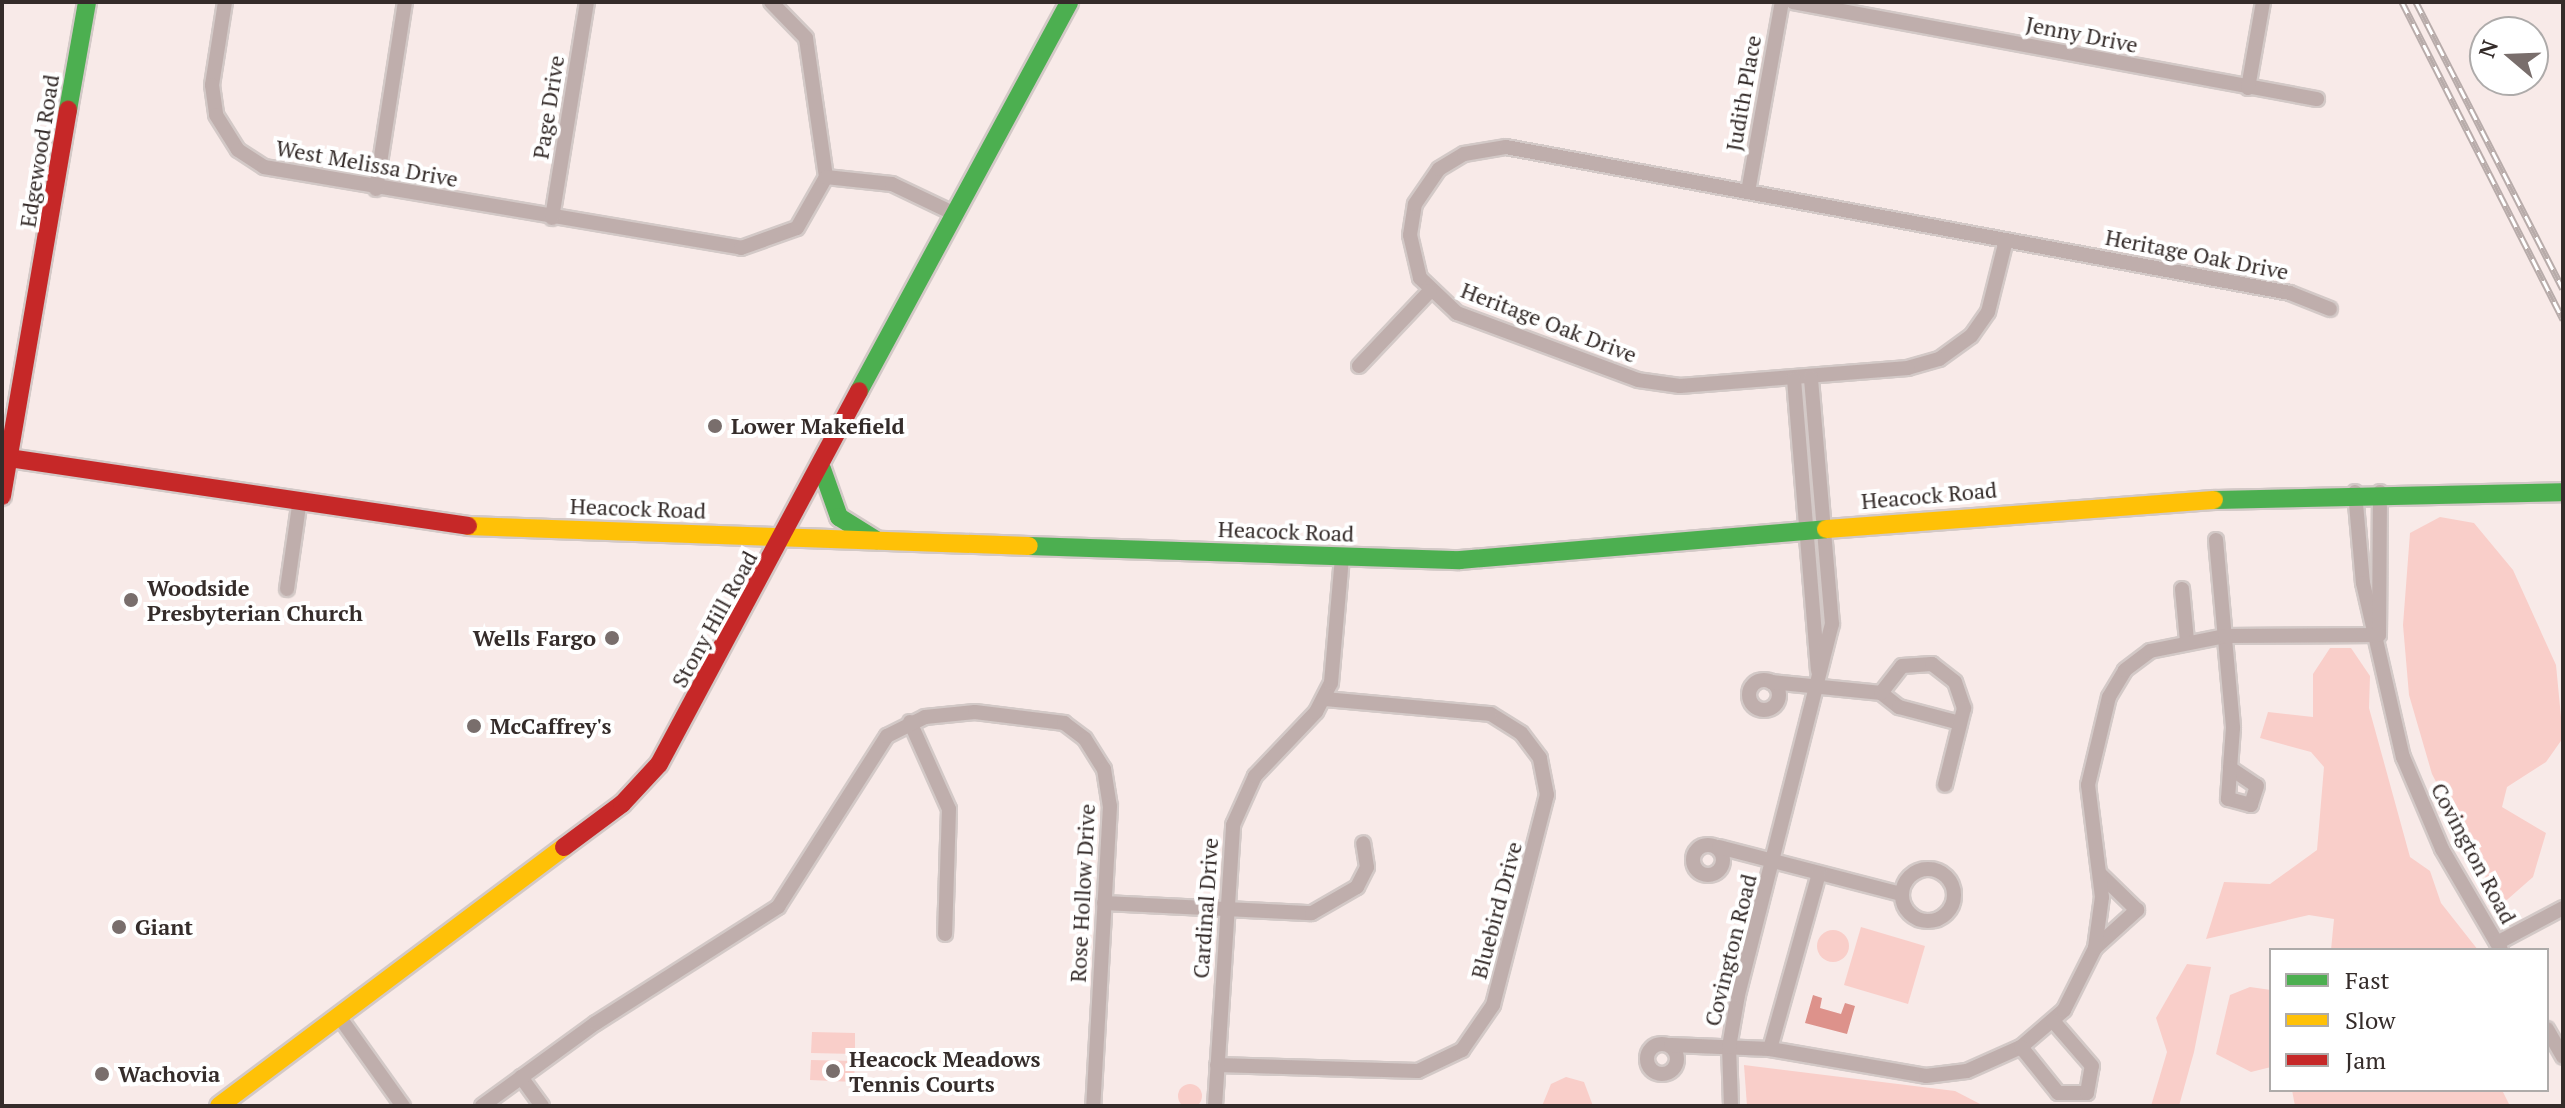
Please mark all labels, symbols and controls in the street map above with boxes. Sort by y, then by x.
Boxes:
street label: Jenny Drive [2024,10,2140,58]
north arrow [2469,16,2549,96]
street label: Judith Place [1720,33,1766,153]
text: N [2471,36,2504,61]
street label: Page Drive [527,53,569,161]
street label: Edgewood Road [14,73,64,229]
street label: West Melissa Drive [274,134,460,192]
street label: Heritage Oak Drive [2103,223,2291,285]
street label: Heritage Oak Drive [1457,276,1641,368]
place label: Lower Makefield [731,413,905,439]
marker: Lower Makefield [706,417,724,435]
street label: Heacock Road [1860,476,1998,514]
street label: Heacock Road [569,492,707,524]
street label: Heacock Road [1217,515,1355,547]
street label: Stony Hill Road [666,546,762,692]
place label: Woodside Presbyterian Church [147,574,363,626]
marker: Woodside Presbyterian Church [122,591,140,609]
place label: Wells Fargo [473,625,596,651]
marker: Wells Fargo [603,629,621,647]
place label: McCaffrey's [490,713,611,739]
marker: McCaffrey's [465,717,483,735]
street label: Covington Road [2426,778,2522,928]
street label: Rose Hollow Drive [1064,803,1100,983]
street label: Cardinal Drive [1187,837,1223,979]
street label: Bluebird Drive [1465,839,1527,981]
street label: Covington Road [1698,871,1762,1029]
place label: Giant [135,914,193,940]
marker: Giant [110,918,128,936]
legend [2269,948,2549,1092]
text: Fast [2345,964,2389,996]
text: Slow [2345,1004,2396,1036]
text: Jam [2345,1044,2386,1076]
place label: Heacock Meadows Tennis Courts [849,1045,1040,1096]
place label: Wachovia [118,1061,220,1087]
marker: Heacock Meadows Tennis Courts [824,1062,842,1080]
marker: Wachovia [93,1065,111,1083]

